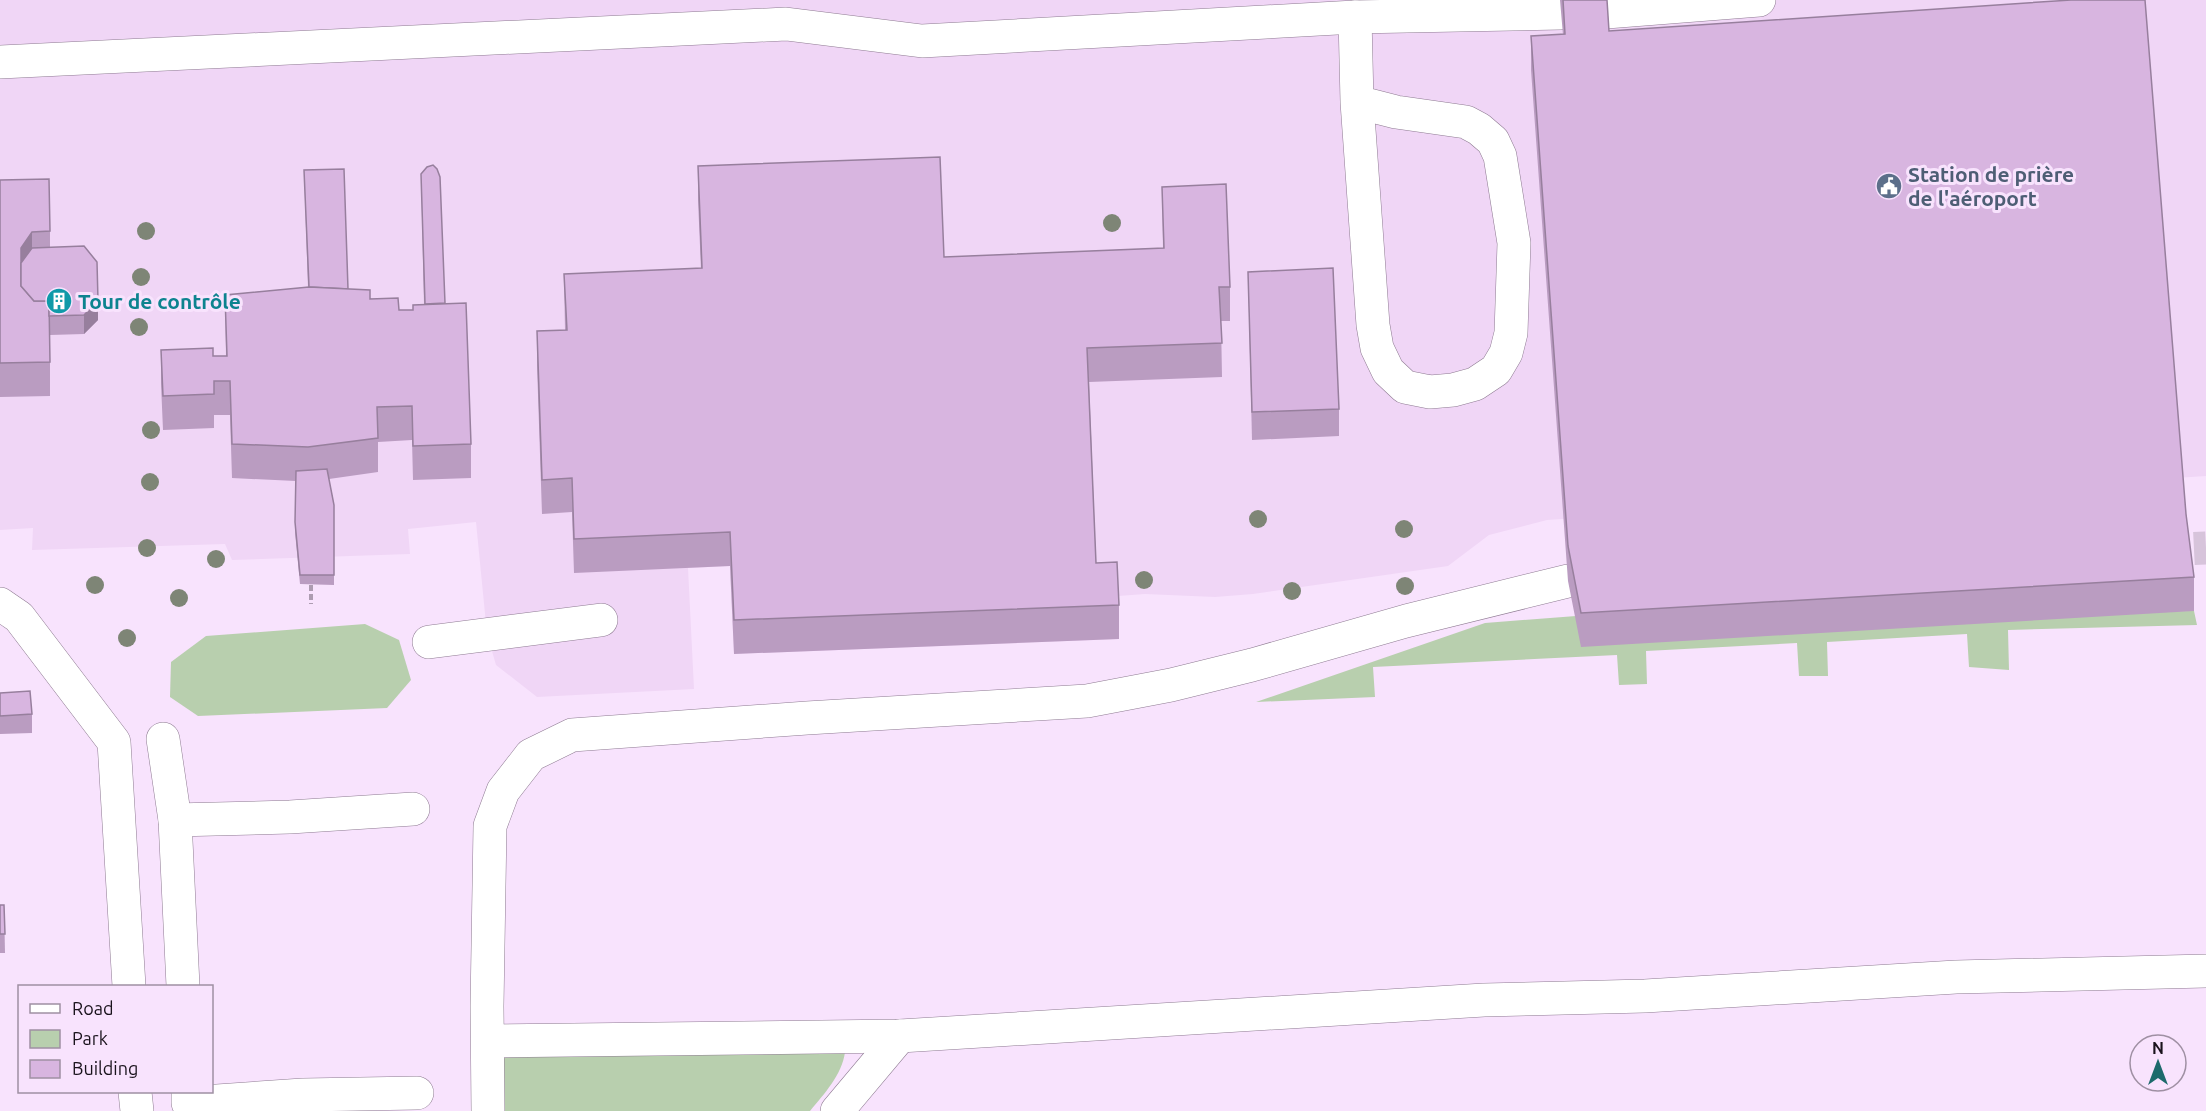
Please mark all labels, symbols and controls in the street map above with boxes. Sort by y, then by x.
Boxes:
place label: Station de prière de l'aéroport [1908,162,2074,210]
public building icon: Station de prière de l'aéroport [1874,171,1904,201]
building icon: Tour de contrôle [44,286,74,316]
place label: Tour de contrôle [78,289,241,313]
legend [18,985,213,1093]
text: Road [72,998,114,1018]
text: Park [72,1028,108,1048]
north arrow [2128,1033,2188,1093]
text: N [2152,1039,2164,1057]
text: Building [72,1058,138,1078]

